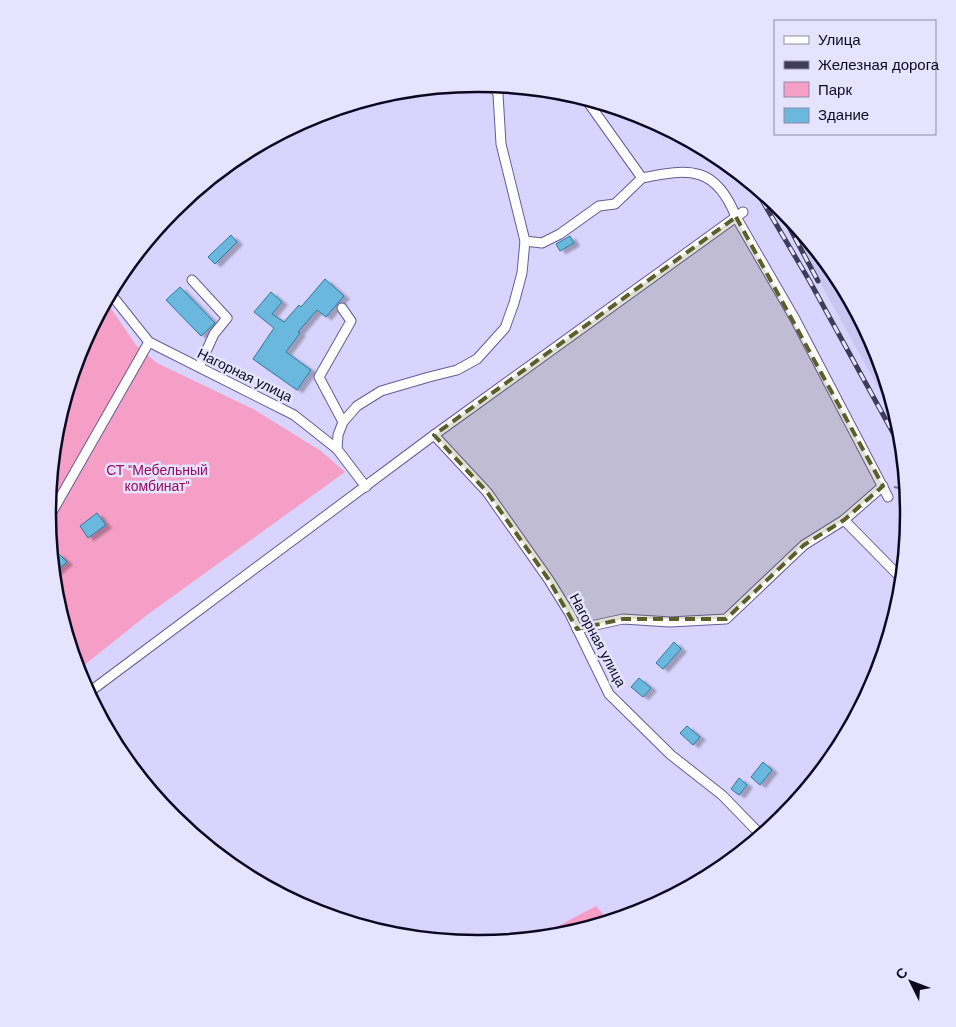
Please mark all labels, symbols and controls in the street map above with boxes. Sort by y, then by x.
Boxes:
legend [774,20,936,135]
text: Улица [818,30,861,50]
text: Железная дорога [818,55,940,75]
text: Парк [818,80,852,100]
text: Здание [818,105,869,125]
street label: Нагорная улица [195,344,296,406]
park label: СТ "Мебельный комбинат" [106,461,208,495]
street label: Нагорная улица [566,590,630,690]
north arrow [886,957,936,1007]
text: С [891,964,911,983]

